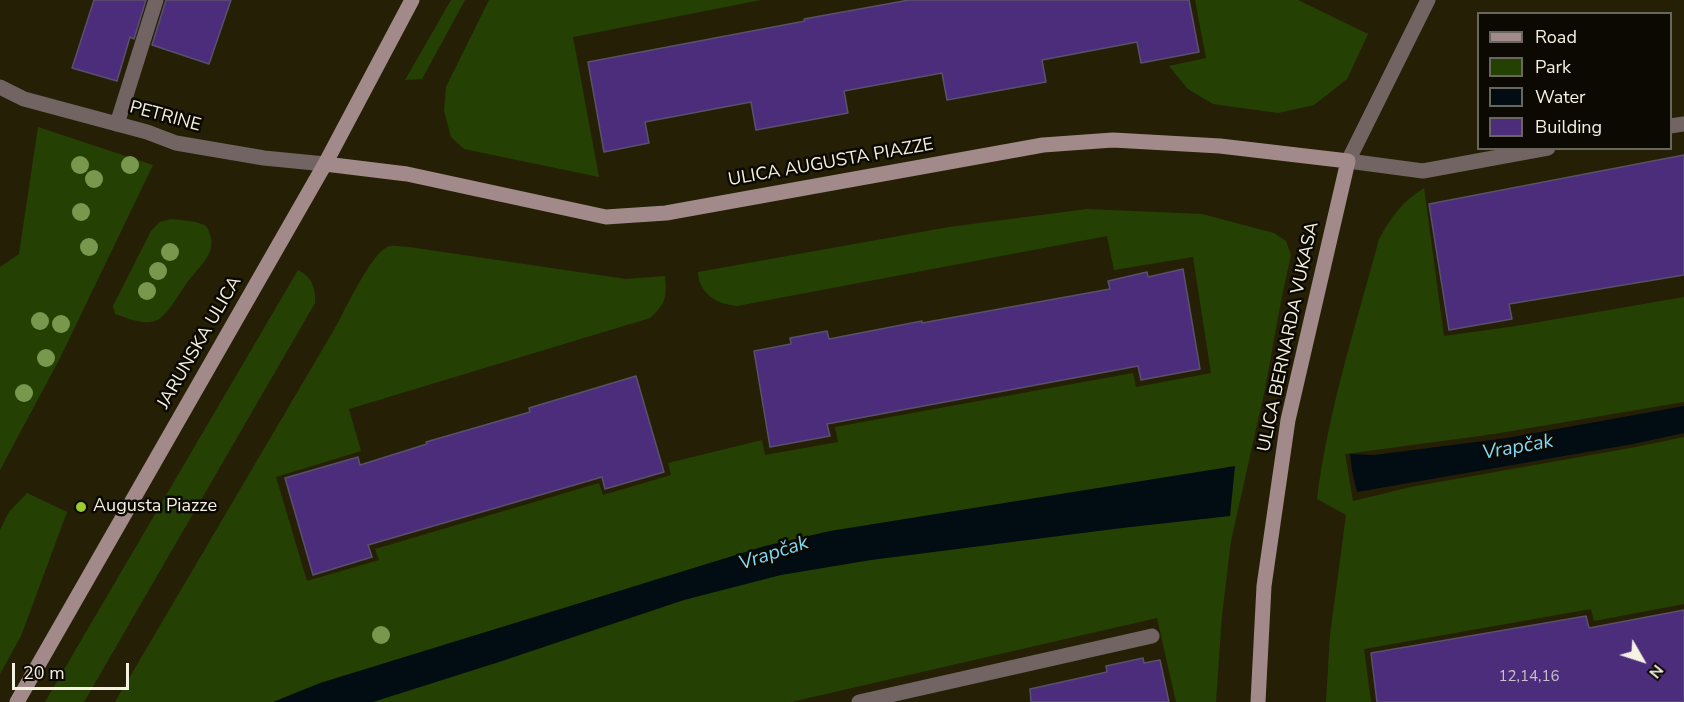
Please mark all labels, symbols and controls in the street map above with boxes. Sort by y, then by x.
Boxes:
legend [1477,12,1672,150]
text: Road [1535,25,1577,49]
text: Park [1535,55,1571,79]
text: Water [1535,85,1586,109]
street label: PETRINE [127,97,203,137]
text: Building [1535,115,1602,139]
street label: ULICA AUGUSTA PIAZZE [727,134,935,192]
street label: ULICA BERNARDA VUKASA [1254,220,1324,454]
street label: JARUNSKA ULICA [153,273,247,413]
water label: Vrapčak [1481,430,1555,466]
place label: Augusta Piazze [93,496,217,518]
marker: Augusta Piazze [74,500,88,514]
water label: Vrapčak [736,532,812,576]
north arrow [1612,630,1672,690]
scale bar [15,651,132,689]
text: N [1644,660,1668,683]
text: 20 m [23,661,65,685]
house number: 12,14,16 [1499,668,1559,686]

